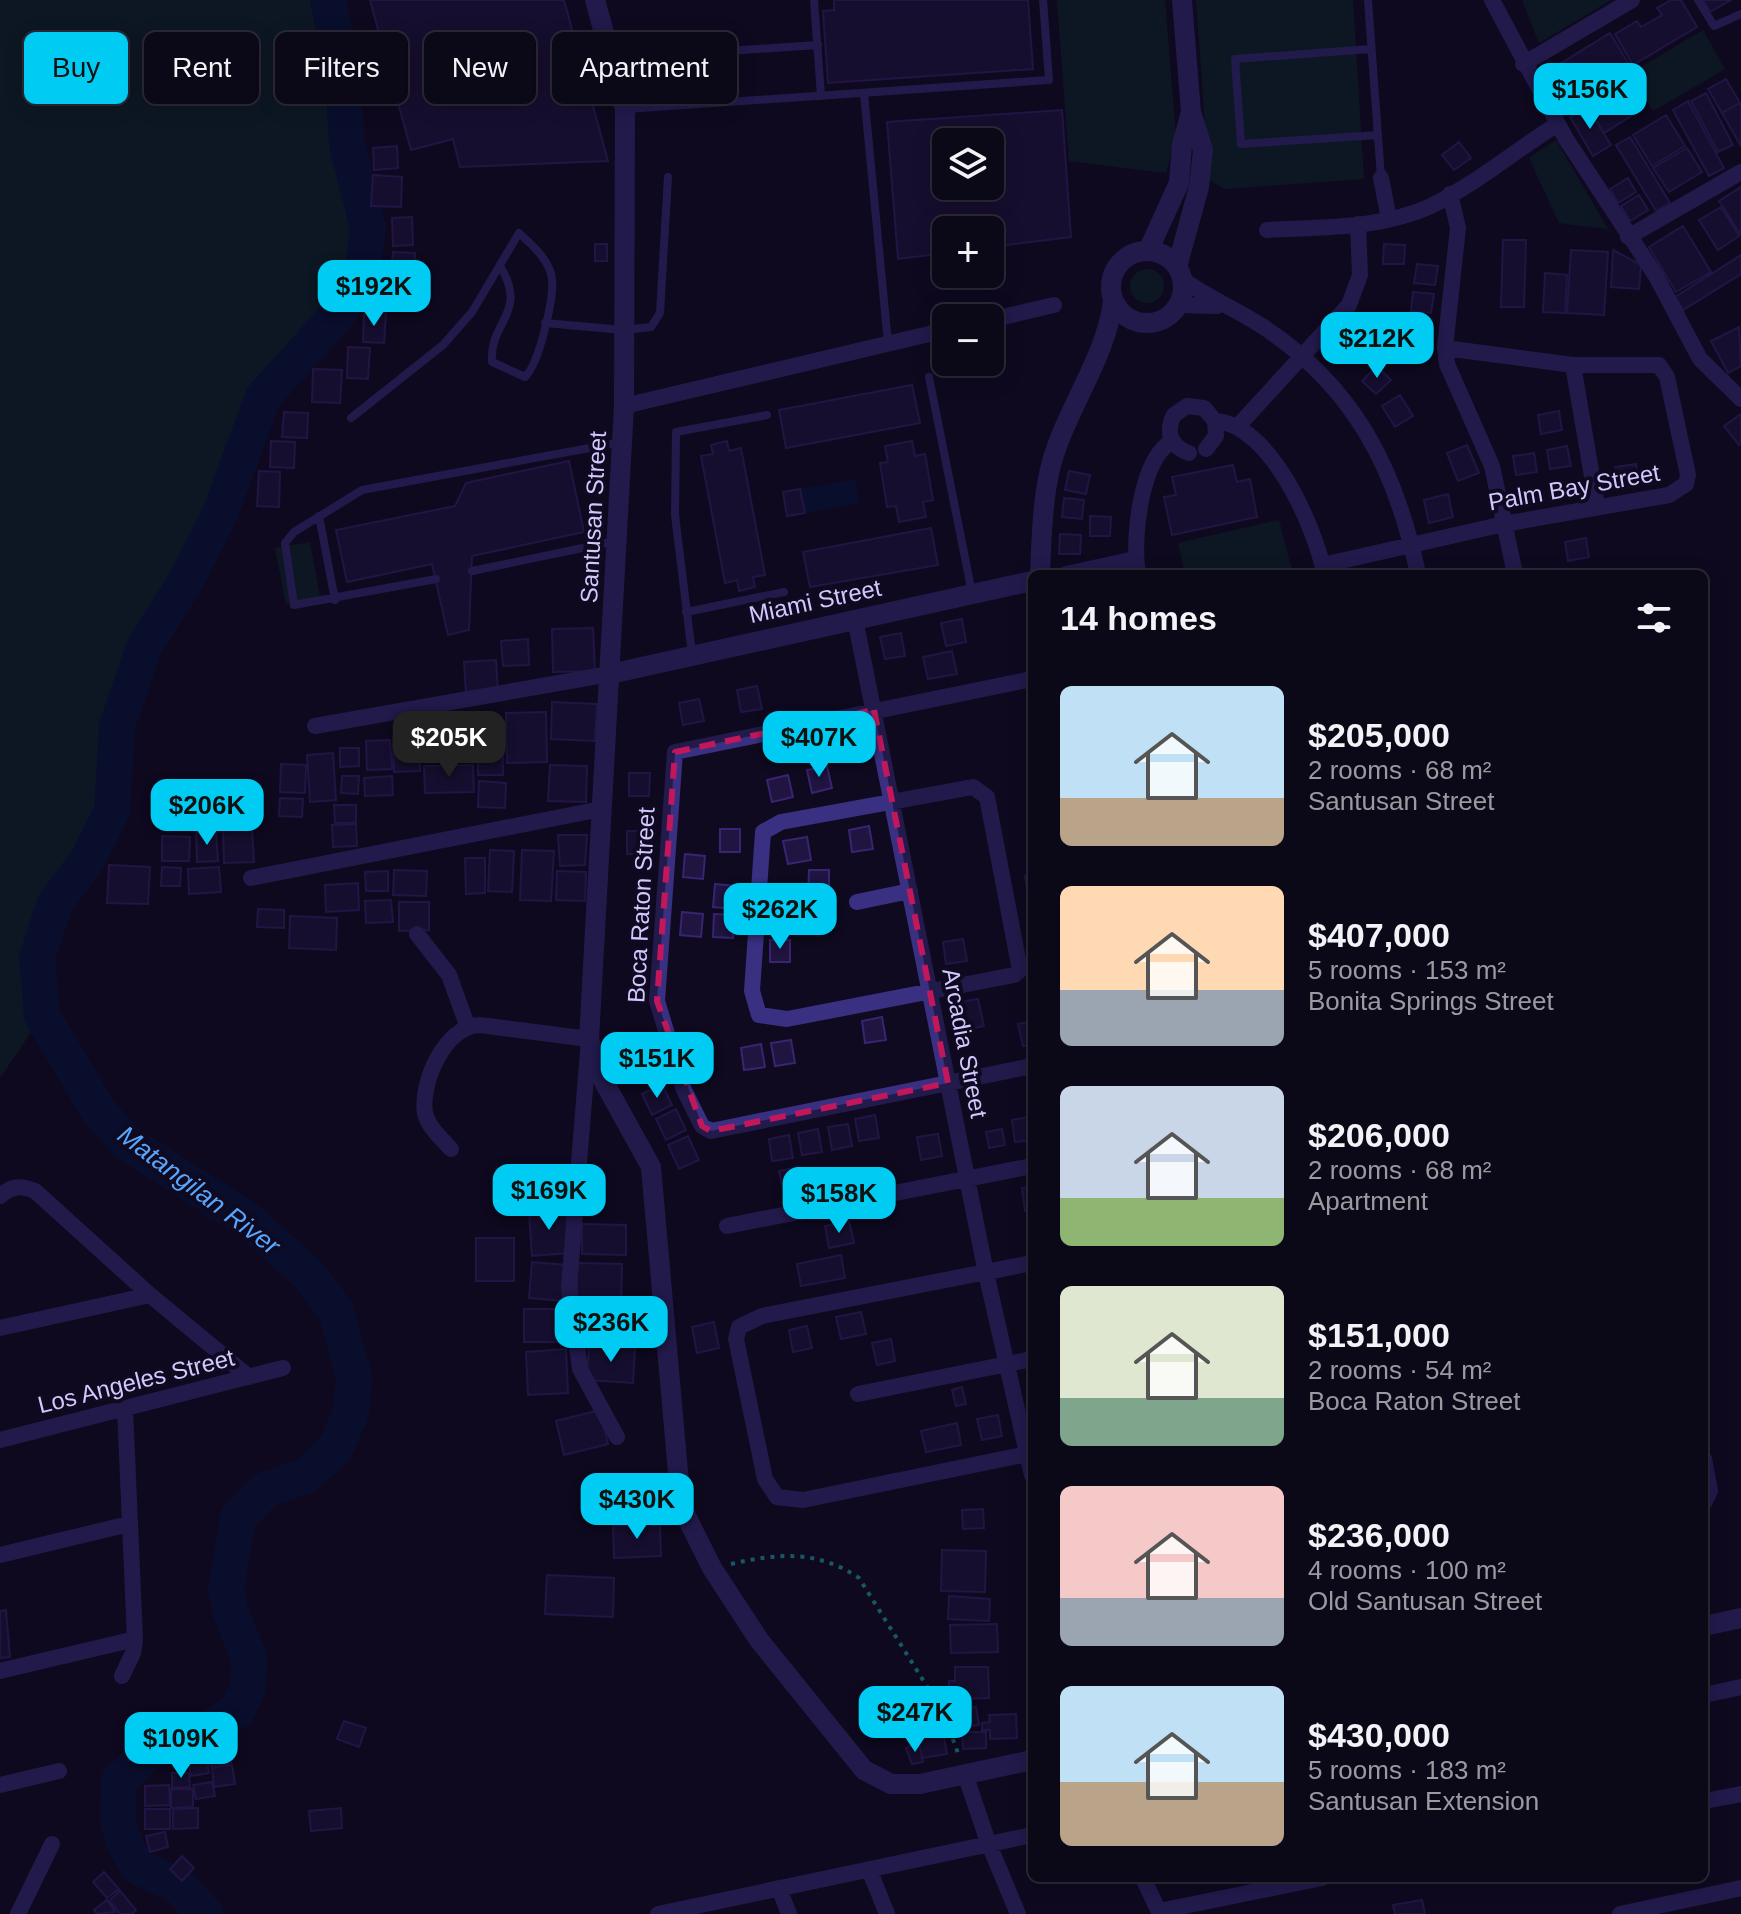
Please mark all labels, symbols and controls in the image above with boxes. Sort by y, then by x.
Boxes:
chip: Buy [24,32,128,104]
chip: Rent [144,32,259,104]
chip: Filters [275,32,408,104]
chip: New [424,32,536,104]
chip: Apartment [552,32,737,104]
pin: $156K [1534,63,1646,131]
text: $156K [1552,74,1628,104]
map controls [932,128,1004,376]
button: layers [932,128,1004,200]
button: + [932,216,1004,288]
pin: $192K [318,260,430,328]
text: $192K [336,271,412,301]
button: − [932,304,1004,376]
pin: $212K [1321,312,1433,380]
text: $212K [1339,323,1415,353]
street label: Santusan Street [575,430,611,604]
street label: Palm Bay Street [1486,459,1662,515]
street label: Miami Street [746,574,884,628]
icon: filters [1632,596,1676,640]
text: 14 homes [1060,599,1217,637]
pin: $205K [393,711,505,779]
pin: $407K [763,711,875,779]
text: $205,000 [1308,716,1450,754]
icon: home [1124,718,1220,814]
text: $205K [411,722,487,752]
text: $407K [781,722,857,752]
text: 2 rooms · 68 m² [1308,755,1492,785]
pin: $206K [151,779,263,847]
text: Santusan Street [1308,786,1494,816]
text: $206K [169,790,245,820]
street label: Boca Raton Street [622,806,660,1004]
pin: $262K [724,883,836,951]
text: $262K [742,894,818,924]
text: $407,000 [1308,916,1450,954]
icon: home [1124,918,1220,1014]
text: 5 rooms · 153 m² [1308,955,1506,985]
street label: Arcadia Street [937,966,993,1121]
text: Bonita Springs Street [1308,986,1554,1016]
pin: $151K [601,1032,713,1100]
text: $151K [619,1043,695,1073]
text: $206,000 [1308,1116,1450,1154]
icon: home [1124,1118,1220,1214]
water label: Matangilan River [112,1119,287,1261]
text: 2 rooms · 68 m² [1308,1155,1492,1185]
pin: $169K [493,1164,605,1232]
pin: $158K [783,1167,895,1235]
text: $169K [511,1175,587,1205]
text: $158K [801,1178,877,1208]
text: Apartment [1308,1186,1428,1216]
pin: $236K [555,1296,667,1364]
text: $236K [573,1307,649,1337]
text: $151,000 [1308,1316,1450,1354]
icon: home [1124,1318,1220,1414]
street label: Los Angeles Street [35,1343,237,1418]
text: 2 rooms · 54 m² [1308,1355,1492,1385]
text: Boca Raton Street [1308,1386,1520,1416]
pin: $430K [581,1473,693,1541]
text: $430K [599,1484,675,1514]
text: $236,000 [1308,1516,1450,1554]
icon: home [1124,1518,1220,1614]
text: 4 rooms · 100 m² [1308,1555,1506,1585]
text: Old Santusan Street [1308,1586,1542,1616]
pin: $247K [859,1686,971,1754]
text: $247K [877,1697,953,1727]
pin: $109K [125,1712,237,1780]
text: $430,000 [1308,1716,1450,1754]
icon: home [1124,1718,1220,1814]
text: $109K [143,1723,219,1753]
text: 5 rooms · 183 m² [1308,1755,1506,1785]
text: Santusan Extension [1308,1786,1539,1816]

